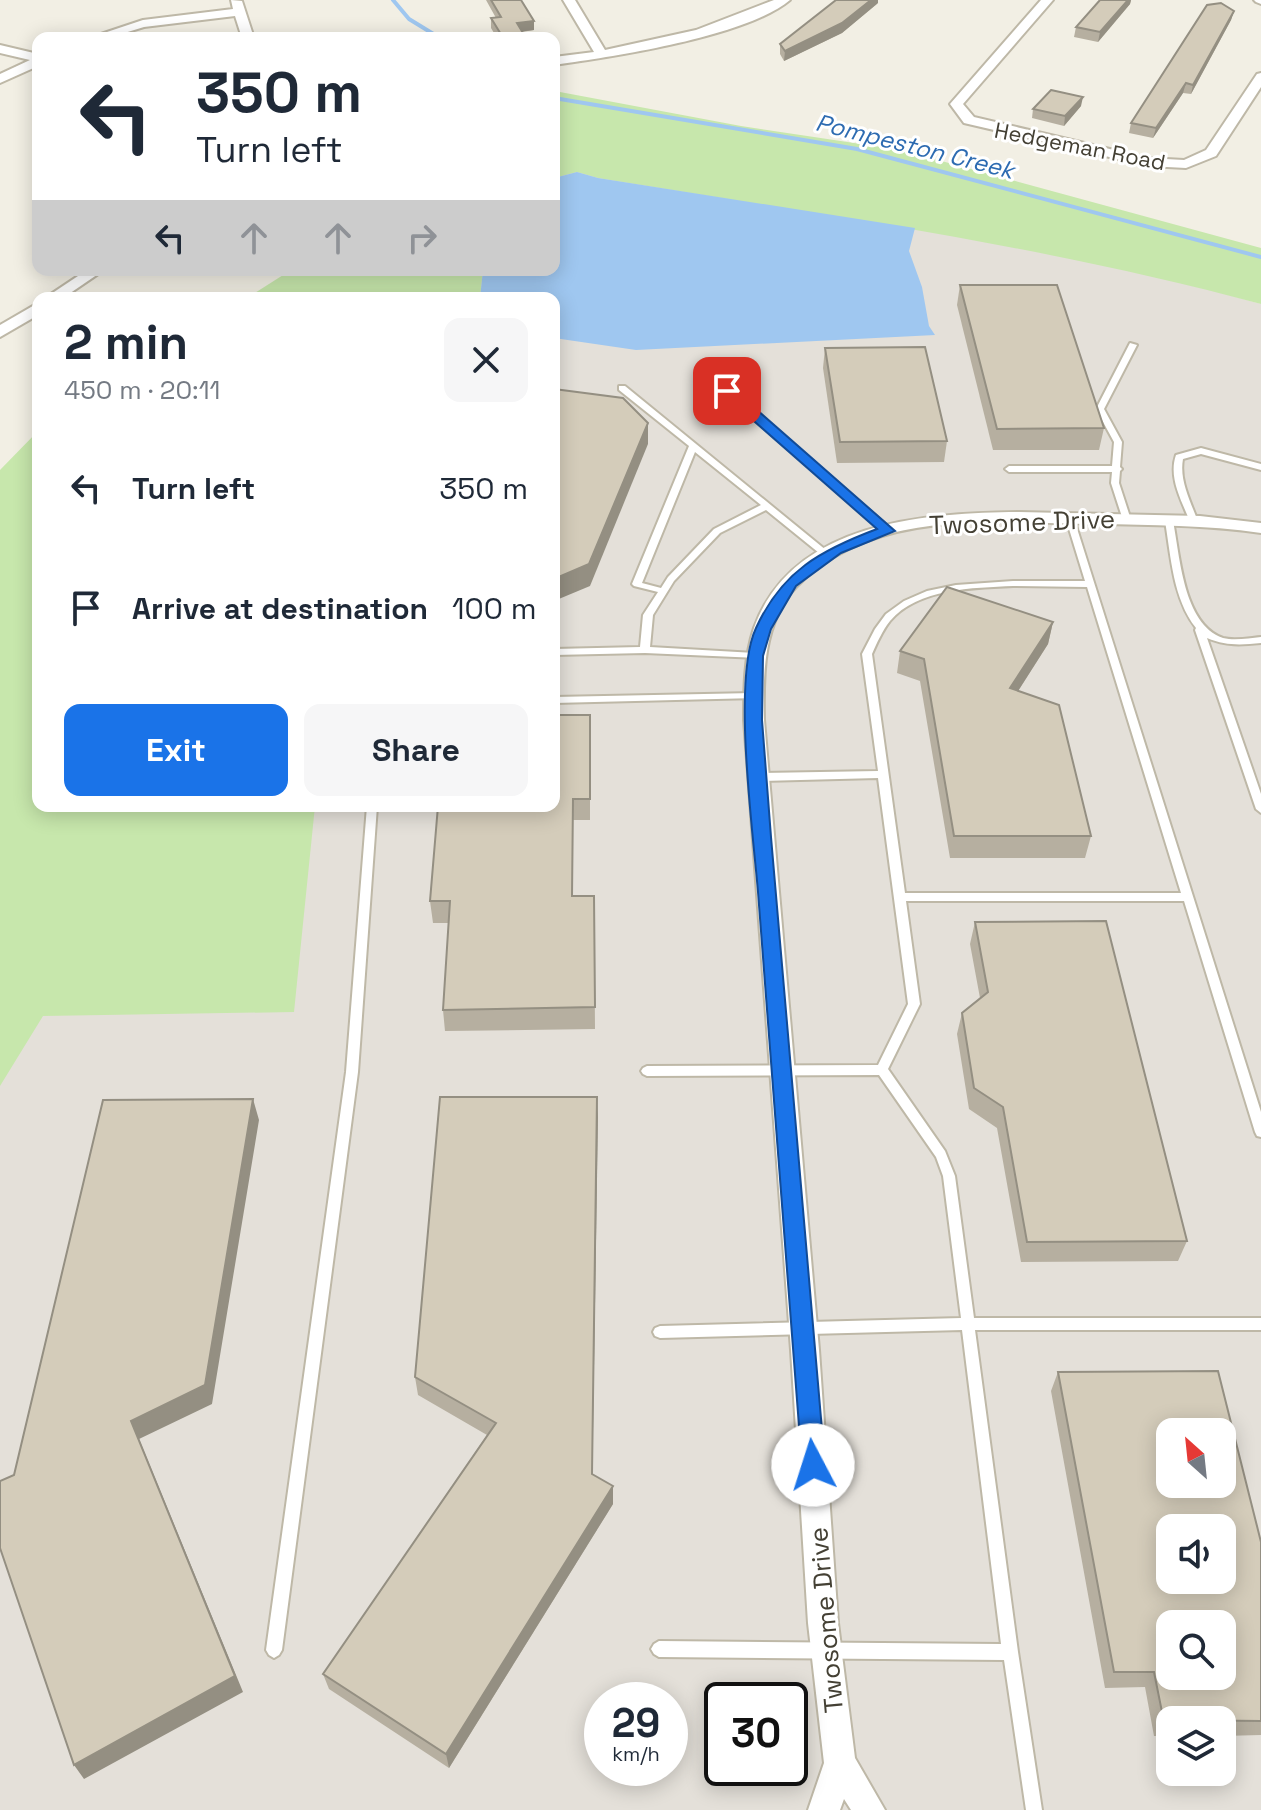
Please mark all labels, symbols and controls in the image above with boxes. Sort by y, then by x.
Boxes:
text: 350 m [196,57,362,128]
icon: left [64,64,168,168]
water label: Pompeston Creek [813,106,1020,186]
street label: Hedgeman Road [992,116,1168,176]
text: Turn left [196,127,343,173]
icon: left [148,216,192,260]
icon: ahead [232,216,276,260]
icon: ahead [316,216,360,260]
icon: right [400,216,444,260]
text: 2 min [64,312,188,373]
button: close [444,318,528,402]
pin [693,357,761,425]
icon: arrive [705,369,749,413]
text: 450 m · 20:11 [64,373,220,407]
icon: left [64,466,108,510]
text: Turn left [132,469,255,508]
text: 350 m [439,469,528,508]
street label: Twosome Drive [928,502,1116,542]
icon: arrive [64,586,108,630]
text: Arrive at destination [132,589,428,628]
text: 100 m [452,589,537,628]
button: Exit [64,704,288,796]
button: Share [304,704,528,796]
north arrow [1156,1418,1236,1498]
map controls [1156,1418,1236,1786]
position arrow [771,1423,855,1507]
button: sound [1156,1514,1236,1594]
street label: Twosome Drive [801,1526,851,1714]
button: search [1156,1610,1236,1690]
speed limit sign: 30 [704,1682,808,1786]
text: 29 [612,1698,660,1749]
button: layers [1156,1706,1236,1786]
text: km/h [612,1741,660,1767]

